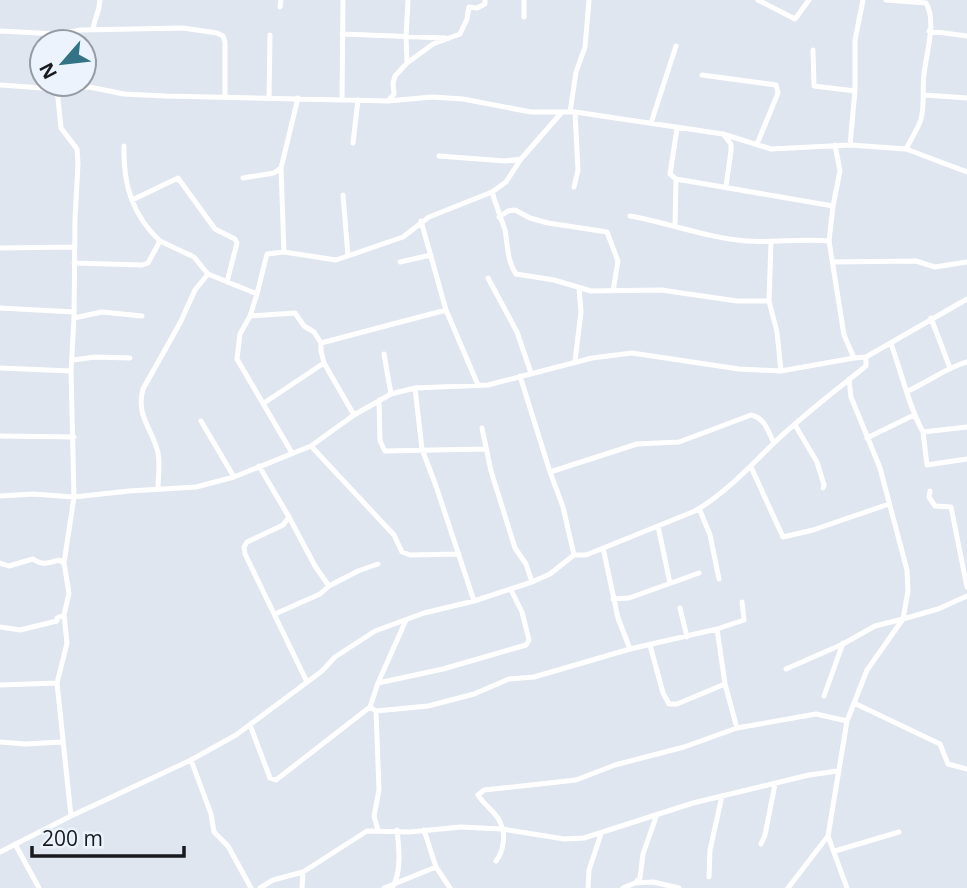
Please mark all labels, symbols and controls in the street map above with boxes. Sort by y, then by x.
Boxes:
north arrow [28,28,98,98]
text: N [33,58,63,84]
scale bar [32,814,184,858]
text: 200 m [42,824,103,852]

